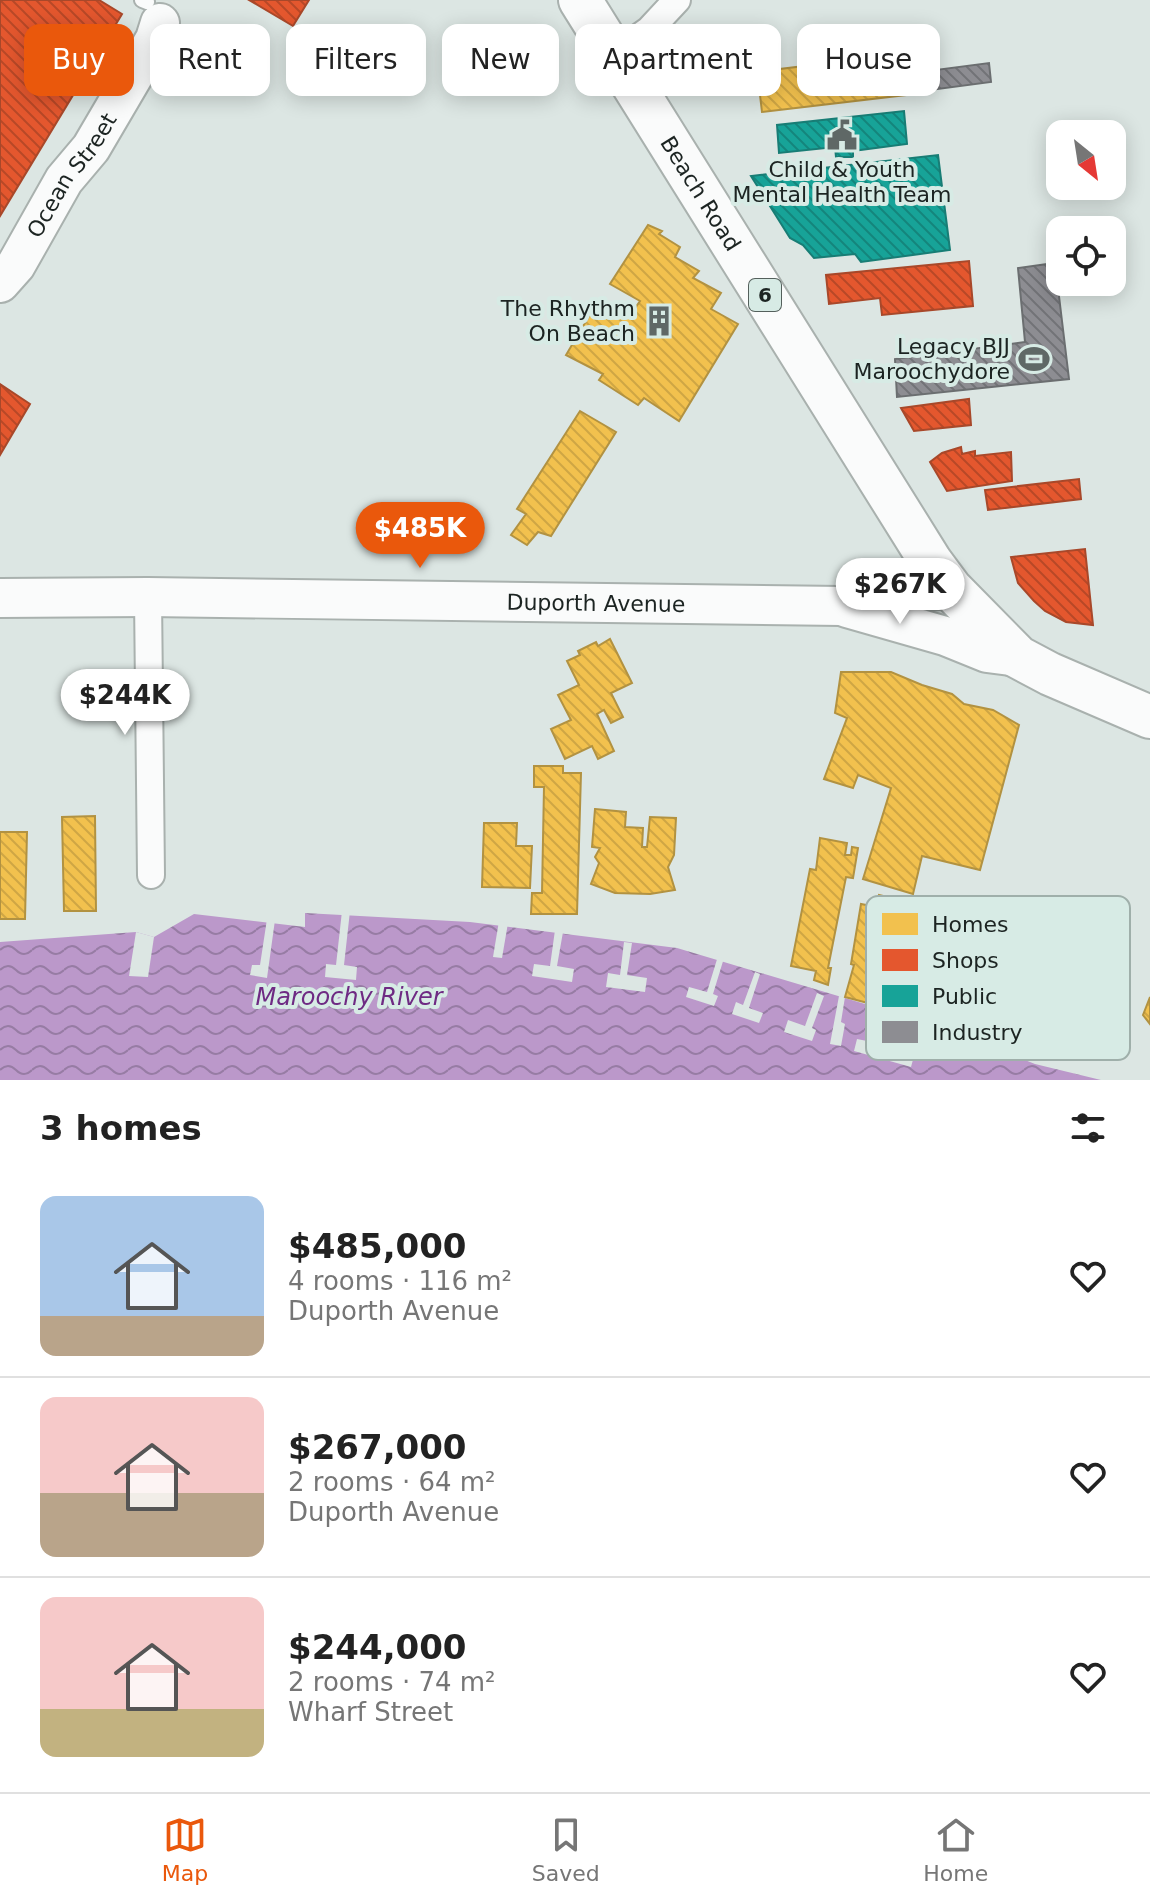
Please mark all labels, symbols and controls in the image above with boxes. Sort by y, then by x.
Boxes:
chip: Buy [24,24,134,96]
chip: Rent [150,24,270,96]
chip: Filters [286,24,426,96]
chip: New [442,24,559,96]
chip: Apartment [575,24,781,96]
chip: House [797,24,940,96]
street label: Ocean Street [22,108,122,242]
public building icon: Child & Youth Mental Health Team [825,118,859,152]
north arrow [1046,120,1126,200]
map controls [1046,120,1126,296]
street label: Beach Road [655,132,745,256]
place label: Child & Youth Mental Health Team [732,157,952,207]
button: locate [1046,216,1126,296]
road number: 6 [749,279,781,311]
place label: The Rhythm On Beach [500,296,635,346]
building icon: The Rhythm On Beach [642,304,676,338]
place label: Legacy BJJ Maroochydore [853,334,1010,384]
sports icon: Legacy BJJ Maroochydore [1017,342,1051,376]
pin: $485K [364,502,476,570]
text: $485K [374,513,466,543]
pin: $267K [844,558,956,626]
text: $267K [854,569,946,599]
street label: Duporth Avenue [506,590,685,617]
pin: $244K [69,669,181,737]
text: $244K [79,680,171,710]
legend [866,896,1130,1060]
text: Homes [932,912,1008,937]
text: Shops [932,948,999,973]
water label: Maroochy River [255,983,445,1011]
text: Public [932,984,997,1009]
text: Industry [932,1020,1023,1045]
icon: filters [1066,1106,1110,1150]
text: 3 homes [40,1108,202,1148]
text: $485,000 [288,1226,467,1266]
icon: home [104,1228,200,1324]
icon: heart [1066,1254,1110,1298]
text: 4 rooms · 116 m² [288,1266,512,1296]
text: Duporth Avenue [288,1296,499,1326]
text: $267,000 [288,1427,467,1467]
icon: home [104,1429,200,1525]
icon: heart [1066,1455,1110,1499]
text: 2 rooms · 64 m² [288,1467,496,1497]
text: Duporth Avenue [288,1497,499,1527]
text: $244,000 [288,1627,467,1667]
icon: home [104,1629,200,1725]
icon: heart [1066,1655,1110,1699]
text: 2 rooms · 74 m² [288,1667,496,1697]
text: Wharf Street [288,1697,453,1727]
tab: Map [162,1813,208,1886]
tab: Saved [532,1813,600,1886]
tab: Home [923,1813,988,1886]

